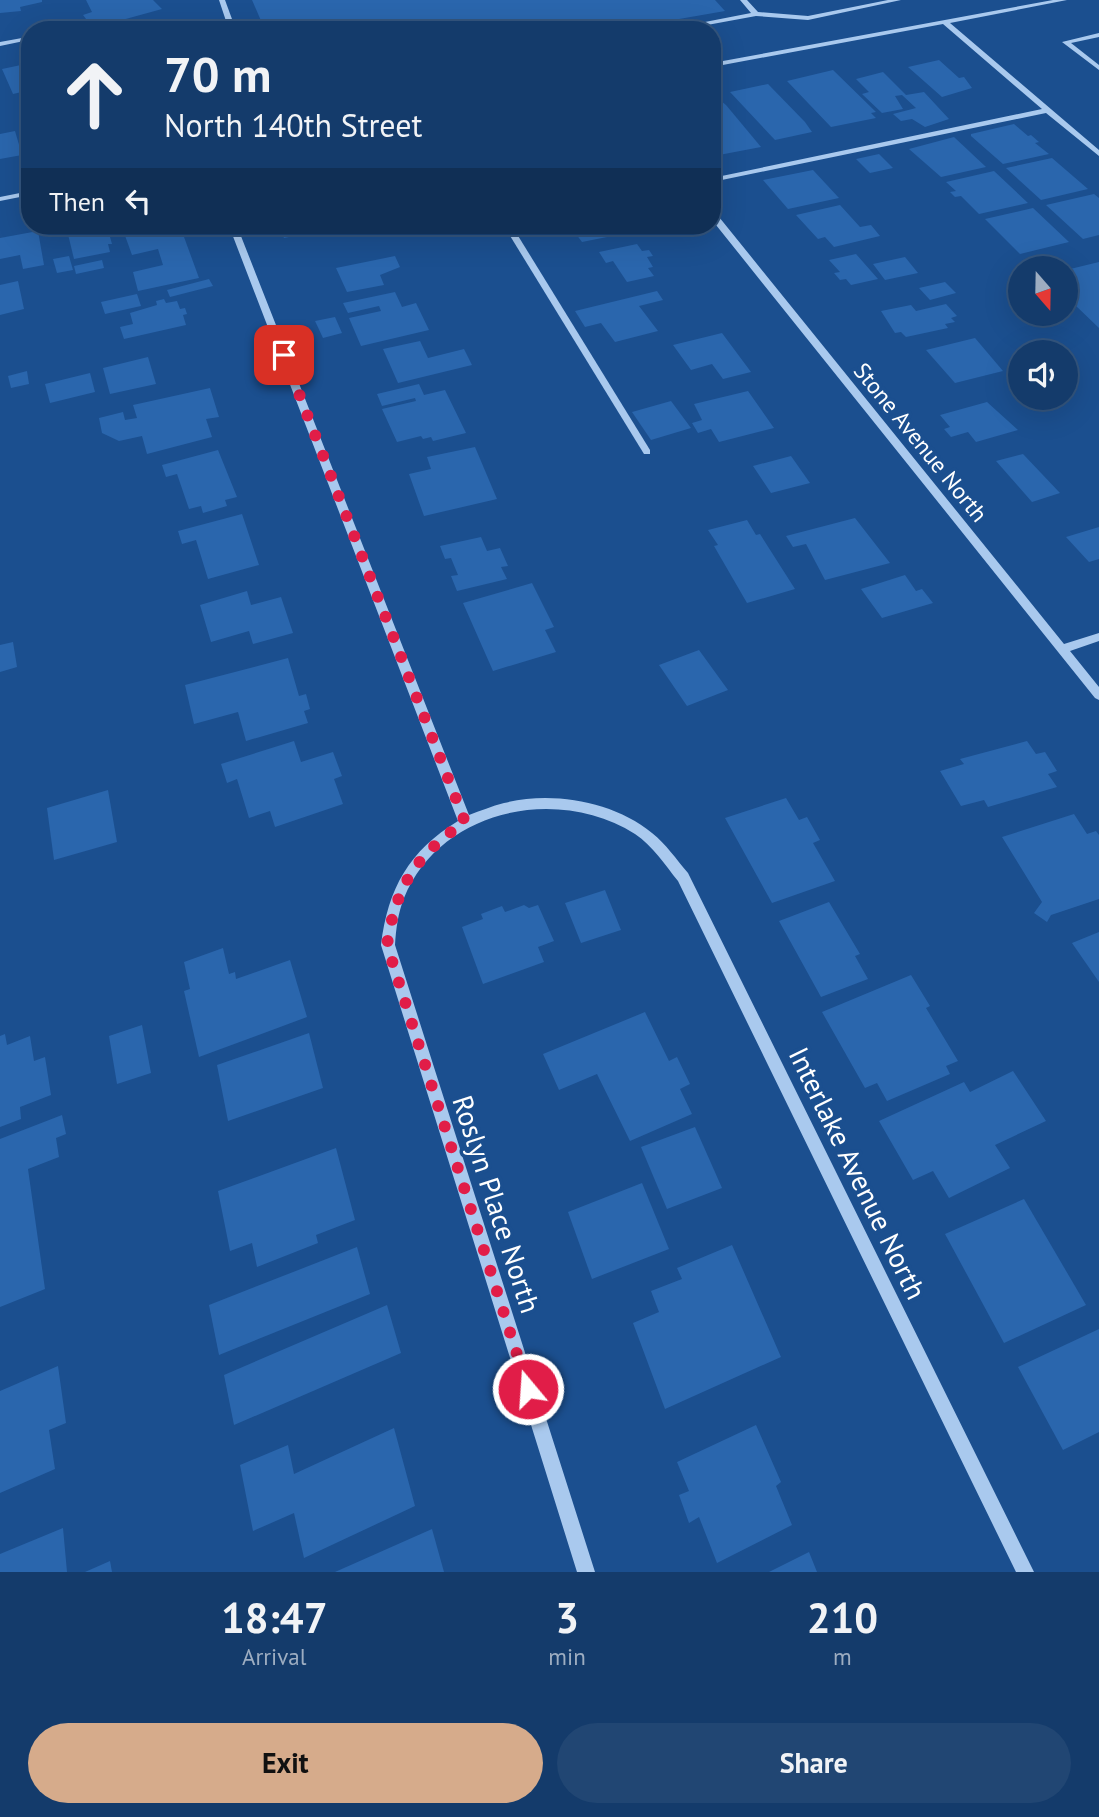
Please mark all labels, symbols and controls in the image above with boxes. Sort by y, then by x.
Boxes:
text: 70 m [164,42,271,106]
icon: ahead [49,49,140,140]
text: North 140th Street [164,104,422,146]
icon: left [119,182,157,220]
text: Then [49,185,105,218]
north arrow [1008,256,1078,326]
map controls [1008,256,1078,410]
pin [254,325,314,385]
icon: arrive [265,336,303,374]
button: sound [1008,340,1078,410]
street label: Stone Avenue North [848,357,994,527]
street label: Interlake Avenue North [781,1041,935,1305]
street label: Roslyn Place North [444,1091,550,1317]
position arrow [491,1352,565,1426]
text: 18:47 [221,1590,327,1645]
text: 3 [555,1590,579,1645]
text: 210 [807,1590,878,1645]
text: Arrival [242,1642,306,1671]
text: min [548,1642,586,1671]
text: m [833,1642,852,1671]
button: Exit [28,1723,543,1803]
button: Share [557,1723,1071,1803]

